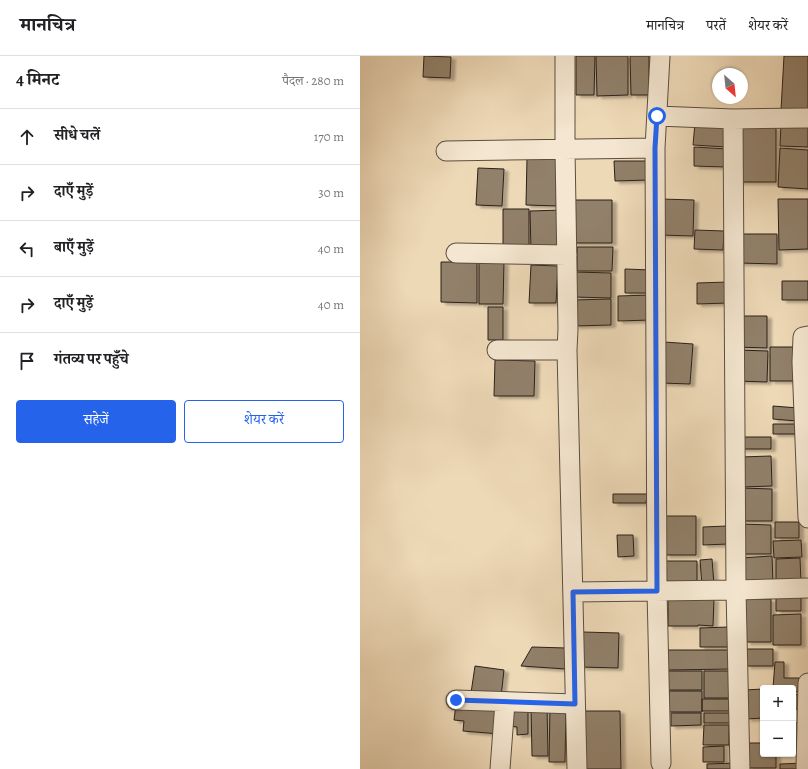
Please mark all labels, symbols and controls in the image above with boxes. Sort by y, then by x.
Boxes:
text: मानचित्र [20,12,75,38]
text: मानचित्र [646,16,684,35]
text: परतें [706,16,726,35]
text: शेयर करें [748,16,788,35]
text: 4 मिनट [16,68,59,91]
north arrow [712,68,748,104]
text: पैदल · 280 m [282,72,344,89]
route start [648,107,666,125]
text: सीधे चलें [54,125,100,145]
icon: ahead [16,126,38,148]
text: 170 m [314,128,344,145]
text: दाएँ मुड़ें [54,181,93,201]
icon: right [16,182,38,204]
text: 30 m [318,184,344,201]
text: बाएँ मुड़ें [54,237,94,257]
icon: left [16,238,38,260]
text: 40 m [318,240,344,257]
text: दाएँ मुड़ें [54,293,93,313]
icon: right [16,294,38,316]
text: 40 m [318,296,344,313]
text: गंतव्य पर पहुँचे [54,349,129,369]
icon: arrive [16,350,38,372]
button: सहेजें [16,400,176,443]
button: शेयर करें [184,400,344,443]
map controls [760,685,796,757]
button: + [760,685,796,721]
route end [447,691,465,709]
button: − [760,721,796,757]

